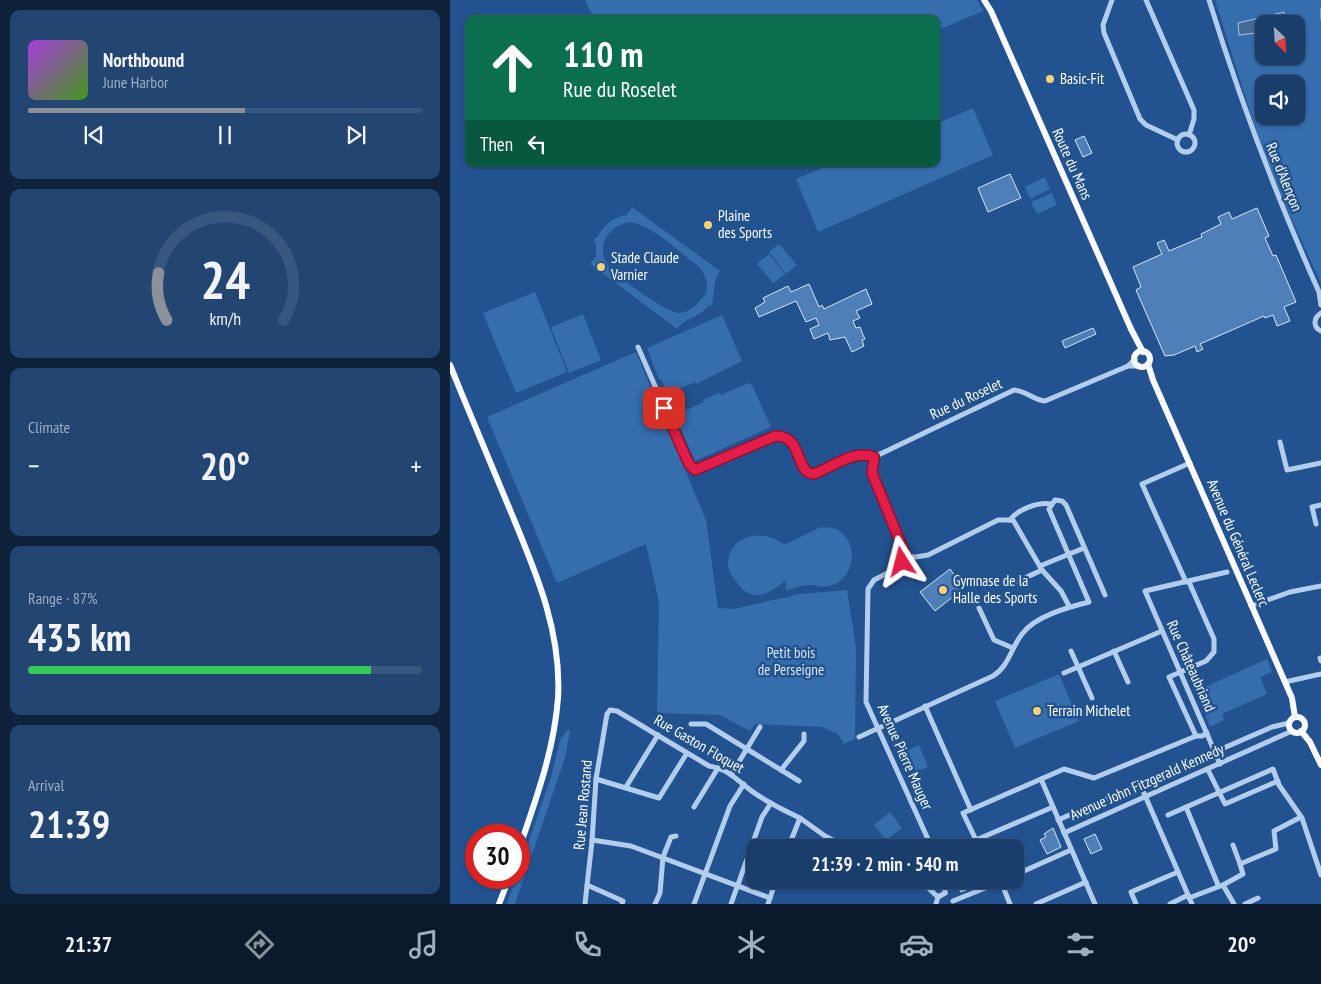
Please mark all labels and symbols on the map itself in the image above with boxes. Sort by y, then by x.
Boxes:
north arrow [1255,15,1305,65]
place label: Basic-Fit [1060,69,1104,88]
marker: Basic-Fit [1044,73,1056,85]
street label: Route du Mans [1048,125,1097,203]
street label: Rue d'Alençon [1262,140,1307,214]
place label: Plaine des Sports [718,206,772,242]
marker: Plaine des Sports [702,219,714,231]
place label: Stade Claude Varnier [610,248,679,284]
marker: Stade Claude Varnier [595,261,607,273]
street label: Rue du Roselet [927,374,1005,424]
pin [643,387,685,429]
street label: Avenue du Général Leclerc [1203,476,1274,610]
position arrow [875,535,927,587]
place label: Gymnase de la Halle des Sports [953,571,1037,607]
marker: Gymnase de la Halle des Sports [937,584,949,596]
street label: Rue Châteaubriand [1163,617,1220,715]
park label: Petit bois de Perseigne [758,643,824,679]
street label: Avenue Pierre Mauger [874,701,938,813]
place label: Terrain Michelet [1047,701,1130,720]
marker: Terrain Michelet [1031,705,1043,717]
street label: Rue Gaston Floquet [651,710,748,777]
street label: Avenue John Fitzgerald Kennedy [1067,739,1227,824]
street label: Rue Jean Rostand [569,759,596,851]
speed limit sign: 30 [465,824,530,889]

